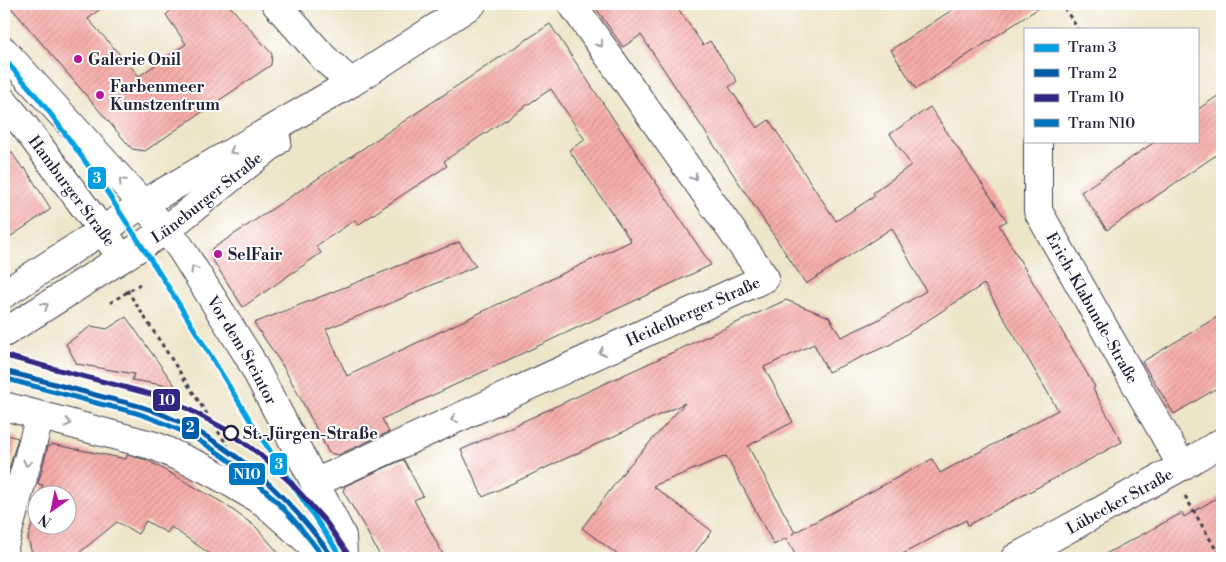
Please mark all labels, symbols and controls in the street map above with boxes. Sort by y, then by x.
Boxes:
legend [1024,28,1198,142]
one-way arrow [594,38,603,47]
text: Tram 3 [1068,38,1116,57]
place label: Galerie Onil [88,50,182,70]
marker: Galerie Onil [72,53,84,65]
text: Tram 2 [1068,64,1117,83]
place label: Farbenmeer Kunstzentrum [110,77,220,115]
text: Tram 10 [1068,88,1124,107]
marker: Farbenmeer Kunstzentrum [94,89,106,101]
text: Tram N10 [1068,114,1135,133]
street label: Hamburger Straße [24,132,119,251]
one-way arrow [229,145,238,155]
street label: Lüneburger Straße [148,148,266,248]
line badge: 3 [87,166,107,190]
text: 3 [93,170,101,188]
one-way arrow [688,171,697,181]
one-way arrow [119,177,128,186]
street label: Erich-Klabunde-Straße [1041,229,1142,387]
place label: SelFair [228,245,283,265]
marker: SelFair [212,248,224,260]
one-way arrow [191,266,200,275]
street label: Heidelberger Straße [623,273,763,351]
street label: Vor dem Steintor [202,291,281,408]
one-way arrow [39,303,48,313]
one-way arrow [598,346,607,356]
line badge: 10 [152,388,181,412]
text: 10 [159,392,175,410]
one-way arrow [450,413,459,424]
line badge: 2 [181,416,200,440]
one-way arrow [63,418,71,428]
text: 2 [186,419,195,437]
place label: St.-Jürgen-Straße [243,424,378,444]
marker: St.-Jürgen-Straße [223,425,239,441]
line badge: 3 [269,452,288,476]
text: 3 [275,456,283,474]
one-way arrow [22,459,33,468]
line badge: N10 [228,462,266,486]
street label: Lübecker Straße [1063,464,1176,539]
text: N10 [233,466,261,484]
north arrow [28,484,78,534]
text: N [36,509,55,531]

